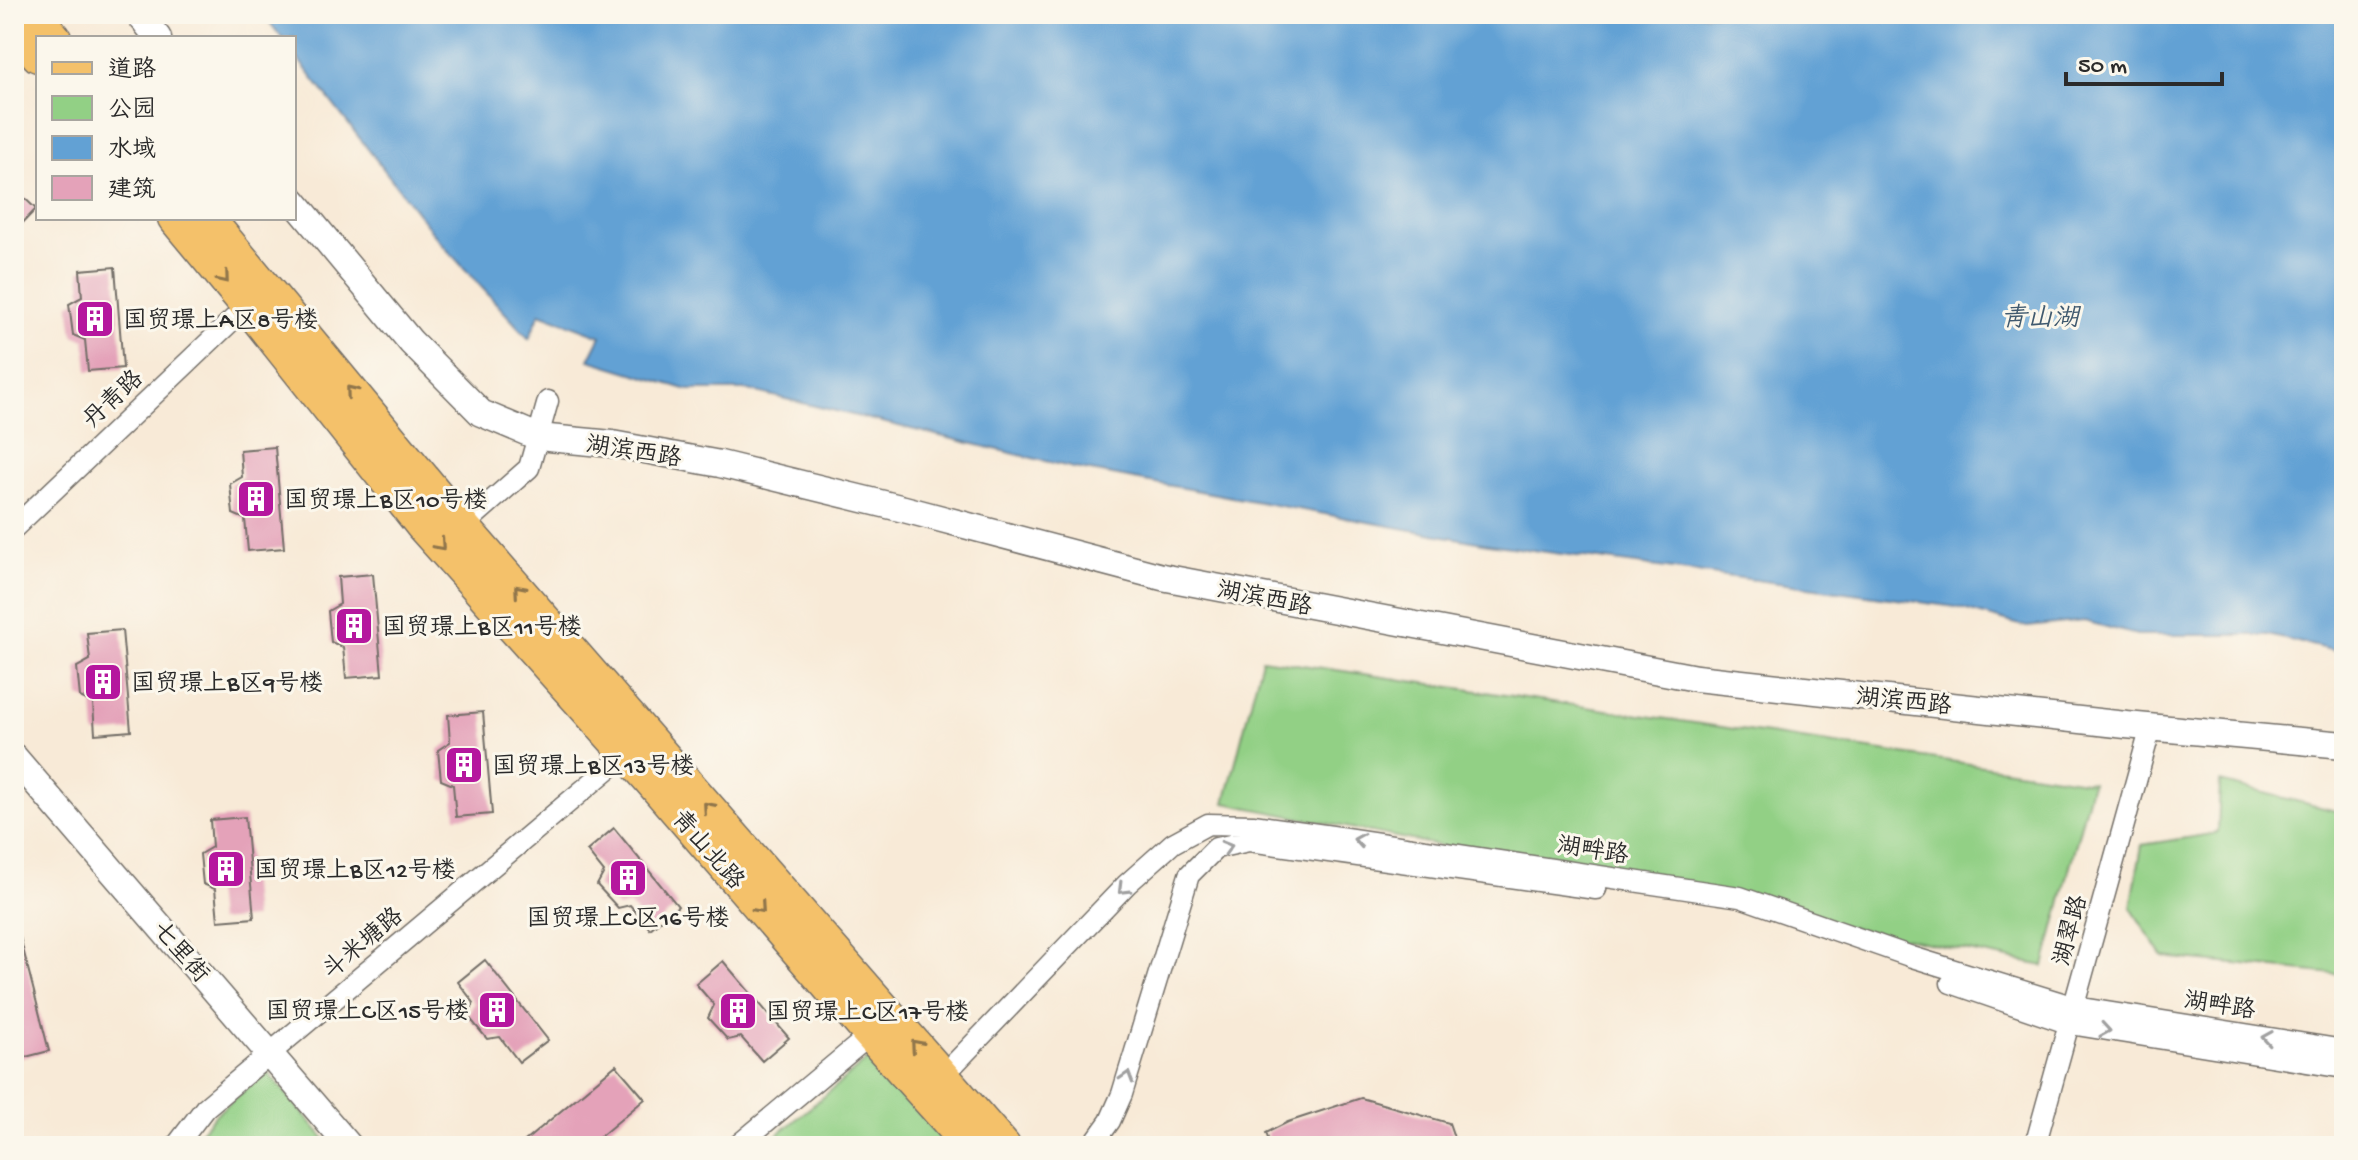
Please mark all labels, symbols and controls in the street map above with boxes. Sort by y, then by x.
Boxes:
legend [36,36,296,220]
scale bar [2066,36,2222,86]
text: 50 m [2078,53,2127,82]
text: 道路 [108,55,156,86]
text: 公园 [108,97,156,126]
text: 水域 [108,136,156,166]
text: 建筑 [108,176,156,206]
one-way arrow [214,268,229,283]
building icon: 国贸璟上A区8号楼 [74,298,116,340]
water label: 青山湖 [2001,303,2082,336]
place label: 国贸璟上A区8号楼 [123,307,318,337]
street label: 丹青路 [77,364,151,436]
one-way arrow [346,386,361,400]
street label: 湖滨西路 [584,430,683,475]
building icon: 国贸璟上B区10号楼 [235,478,277,520]
place label: 国贸璟上B区10号楼 [284,487,488,517]
one-way arrow [430,536,445,551]
street label: 湖滨西路 [1214,575,1315,624]
one-way arrow [514,584,528,599]
building icon: 国贸璟上B区11号楼 [333,605,375,647]
place label: 国贸璟上B区11号楼 [382,614,582,644]
building icon: 国贸璟上B区9号楼 [82,661,124,703]
place label: 国贸璟上B区9号楼 [131,670,323,700]
street label: 湖滨西路 [1854,682,1953,723]
building icon: 国贸璟上B区13号楼 [443,744,485,786]
place label: 国贸璟上B区13号楼 [492,753,694,783]
one-way arrow [703,801,718,816]
street label: 青山北路 [664,804,750,897]
street label: 湖畔路 [1555,831,1631,872]
one-way arrow [1353,832,1366,849]
one-way arrow [1220,840,1233,856]
building icon: 国贸璟上B区12号楼 [205,848,247,890]
place label: 国贸璟上B区12号楼 [254,857,456,887]
building icon: 国贸璟上C区16号楼 [607,857,649,899]
one-way arrow [1118,879,1132,894]
street label: 湖翠路 [2047,892,2096,969]
one-way arrow [750,899,765,914]
street label: 斗米塘路 [317,901,410,987]
place label: 国贸璟上C区16号楼 [527,905,729,935]
street label: 七里街 [145,917,214,990]
street label: 湖畔路 [2182,986,2258,1027]
building icon: 国贸璟上C区15号楼 [476,989,518,1031]
building icon: 国贸璟上C区17号楼 [717,990,759,1032]
place label: 国贸璟上C区15号楼 [266,998,469,1028]
place label: 国贸璟上C区17号楼 [766,999,969,1029]
one-way arrow [2099,1020,2112,1037]
one-way arrow [2260,1030,2274,1047]
one-way arrow [911,1040,925,1054]
one-way arrow [1118,1071,1134,1085]

